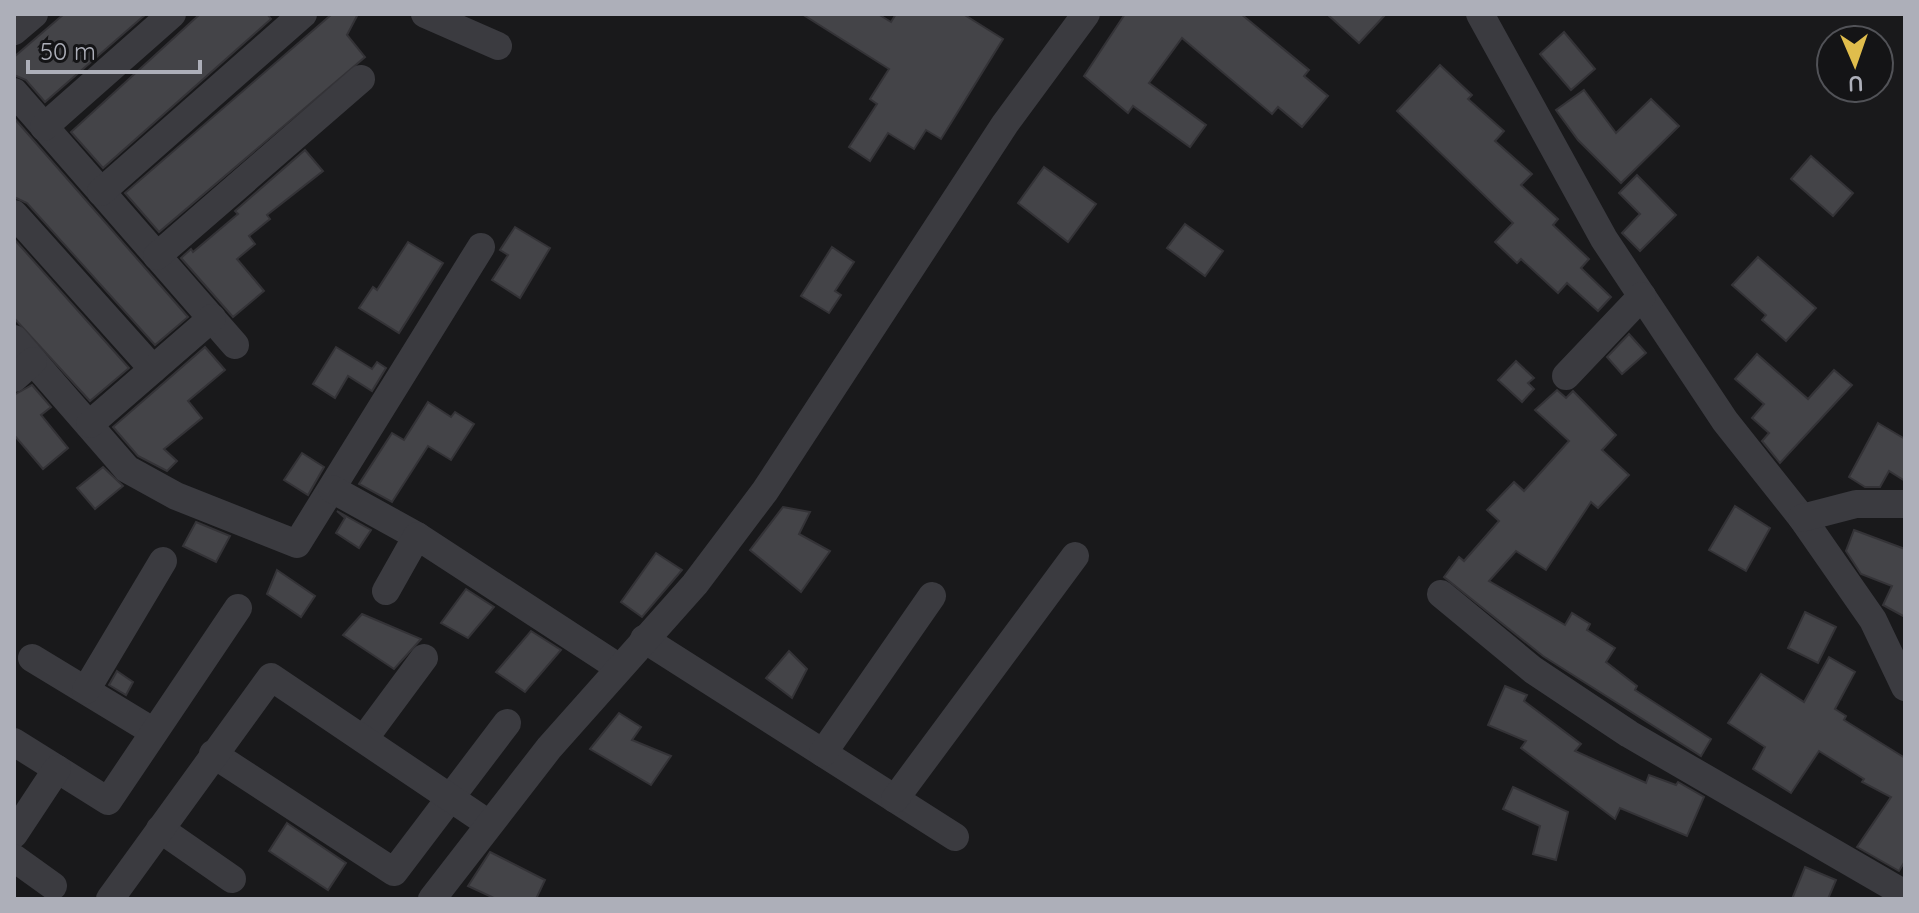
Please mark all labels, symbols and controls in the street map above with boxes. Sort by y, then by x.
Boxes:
scale bar [28,24,200,74]
north arrow [1815,24,1895,104]
text: 50 m [40,36,96,66]
text: U [1847,70,1864,98]

